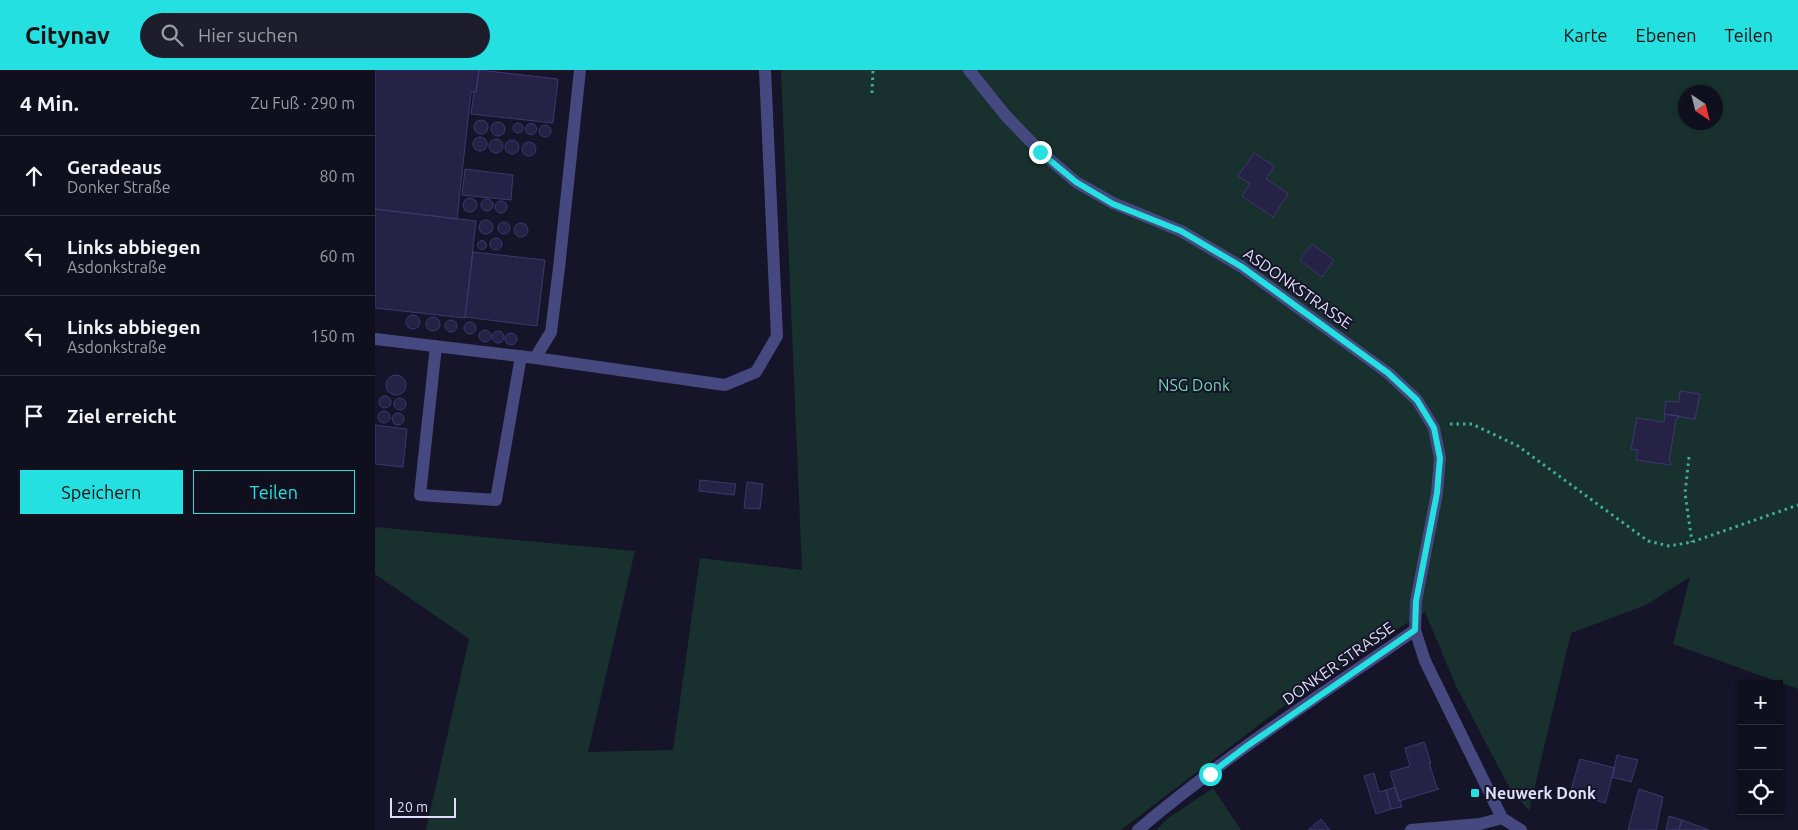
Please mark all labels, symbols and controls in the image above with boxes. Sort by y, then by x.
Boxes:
search box [140,13,490,58]
icon: search [158,21,186,49]
text: Citynav [25,22,110,49]
text: Hier suchen [198,24,298,46]
text: Karte [1564,25,1608,45]
text: Ebenen [1636,25,1697,45]
text: Teilen [1725,25,1773,45]
north arrow [1678,85,1723,130]
text: 4 Min. [20,91,79,115]
text: Zu Fuß · 290 m [250,94,355,112]
route end [1029,141,1052,164]
text: Geradeaus [67,156,162,178]
icon: ahead [20,162,48,190]
text: 80 m [319,167,355,185]
text: Donker Straße [67,178,171,196]
text: Links abbiegen [67,236,201,258]
icon: left [20,242,48,270]
street label: ASDONKSTRASSE [1240,244,1356,332]
text: 60 m [319,247,355,265]
text: Asdonkstraße [67,258,166,276]
text: Links abbiegen [67,316,201,338]
icon: left [20,322,48,350]
text: 150 m [310,327,355,345]
text: Asdonkstraße [67,338,166,356]
park label: NSG Donk [1158,376,1230,394]
icon: arrive [20,402,48,430]
text: Ziel erreicht [67,405,176,427]
button: Speichern [20,470,183,514]
button: Teilen [193,470,355,514]
street label: DONKER STRASSE [1279,618,1397,708]
map controls [1738,680,1783,815]
button: + [1738,680,1783,725]
button: − [1738,725,1783,770]
route start [1199,763,1222,786]
button: locate [1738,770,1783,815]
place label: Neuwerk Donk [1485,784,1596,802]
marker: Neuwerk Donk [1469,787,1481,799]
scale bar [390,795,456,818]
text: 20 m [397,799,428,815]

